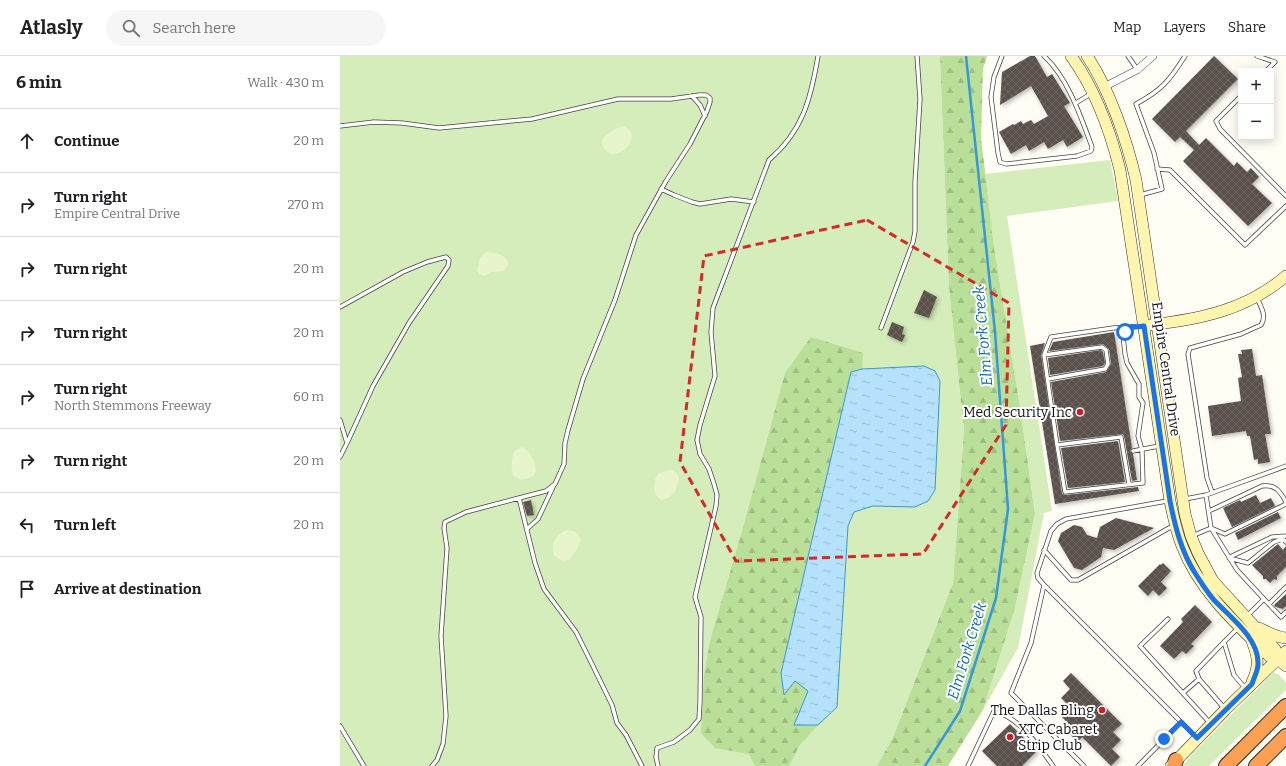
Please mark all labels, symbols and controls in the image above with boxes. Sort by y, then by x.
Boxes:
search box [106,10,386,46]
text: Atlasly [20,16,82,39]
icon: search [120,17,142,39]
text: Search here [152,19,236,37]
text: Map [1113,19,1141,36]
text: Layers [1163,19,1206,36]
text: Share [1228,19,1266,36]
map controls [1238,68,1274,140]
button: + [1238,68,1274,104]
text: 6 min [16,72,62,93]
text: Walk · 430 m [247,75,324,90]
button: − [1238,104,1274,140]
icon: ahead [16,130,38,152]
text: Continue [54,132,120,150]
text: 20 m [294,133,324,148]
text: Turn right [54,188,127,206]
icon: right [16,194,38,216]
text: 270 m [287,197,324,212]
text: Empire Central Drive [54,206,180,221]
icon: right [16,258,38,280]
text: Turn right [54,260,127,278]
text: 20 m [294,261,324,276]
water label: Elm Fork Creek [970,284,996,387]
street label: Empire Central Drive [1148,301,1184,437]
icon: right [16,322,38,344]
route start [1116,323,1134,341]
text: Turn right [54,324,127,342]
text: 20 m [294,325,324,340]
text: Turn right [54,380,127,398]
icon: right [16,386,38,408]
text: 60 m [293,389,324,404]
text: North Stemmons Freeway [54,398,211,413]
place label: Med Security Inc [963,404,1072,421]
marker: Med Security Inc [1075,407,1085,417]
icon: right [16,450,38,472]
text: Turn right [54,452,127,470]
text: 20 m [294,453,324,468]
icon: left [16,514,38,536]
text: Turn left [54,516,116,534]
text: 20 m [294,517,324,532]
icon: arrive [16,578,38,600]
text: Arrive at destination [54,580,201,598]
water label: Elm Fork Creek [944,600,991,702]
place label: The Dallas Bling [991,702,1094,719]
marker: The Dallas Bling [1097,705,1107,715]
place label: XTC Cabaret Strip Club [1018,721,1098,754]
route end [1155,730,1173,748]
marker: XTC Cabaret Strip Club [1005,732,1015,742]

